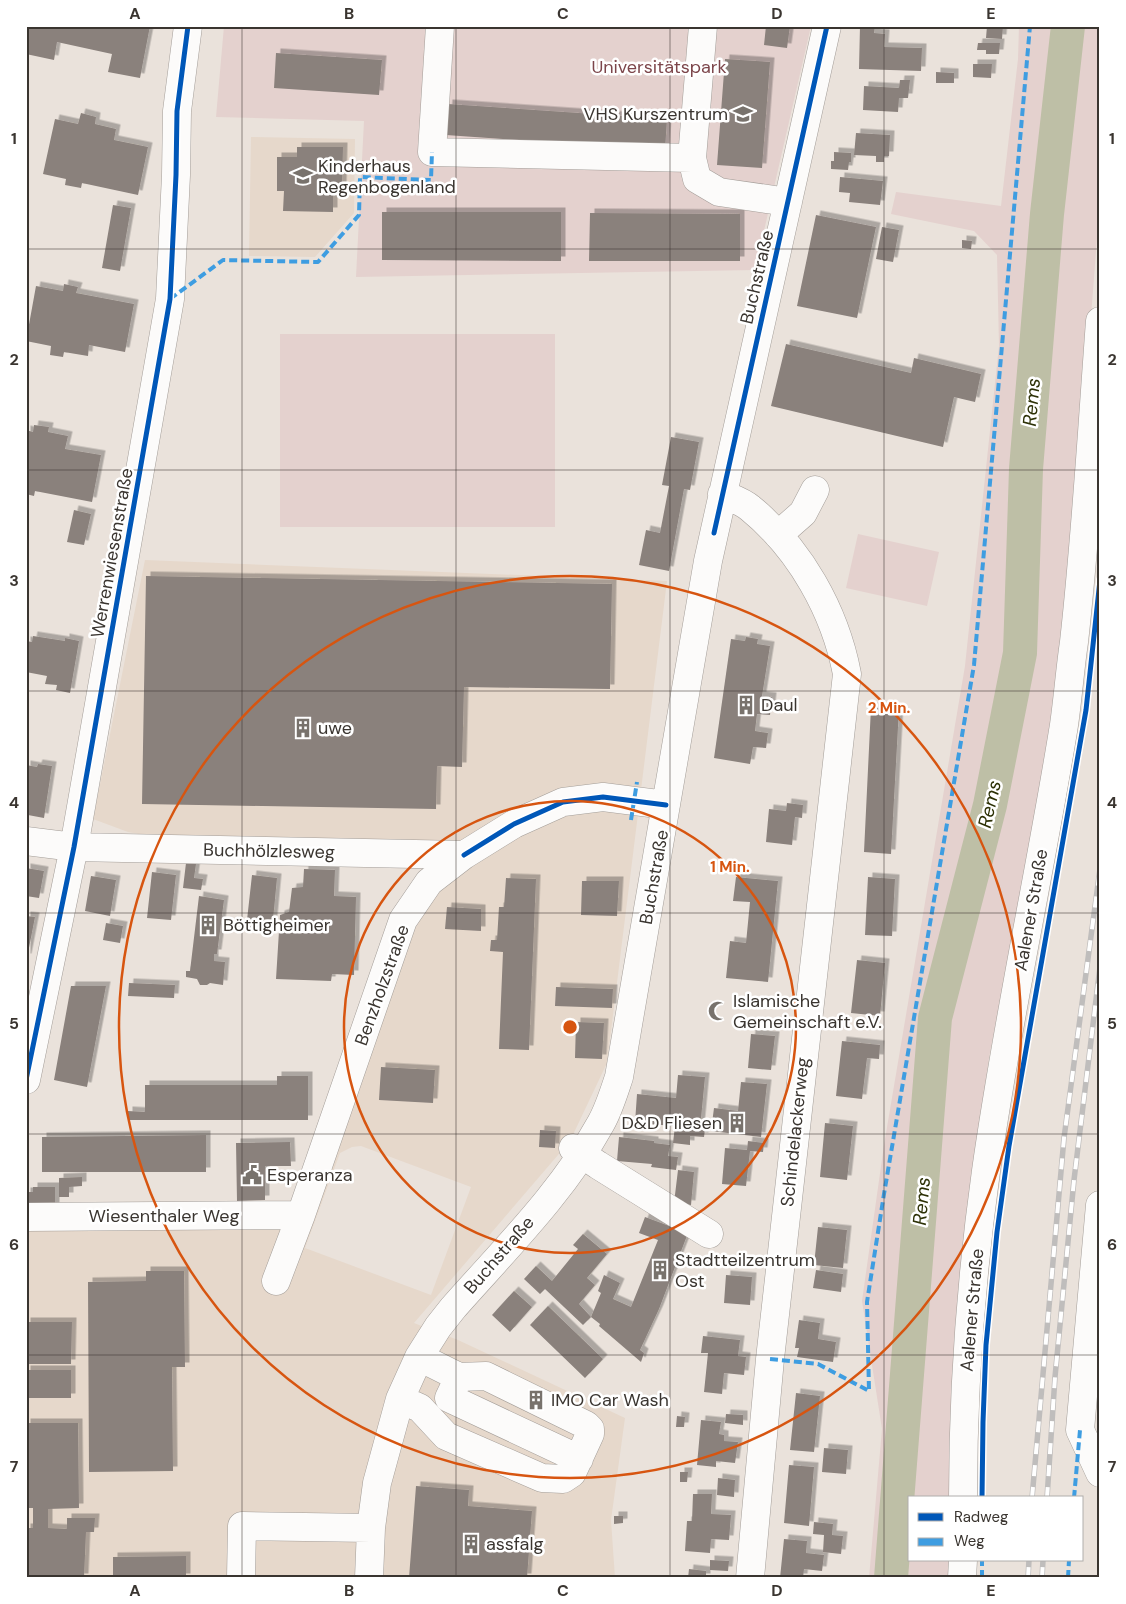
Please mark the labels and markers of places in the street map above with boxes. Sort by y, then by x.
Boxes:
place label: VHS Kurszentrum [583,102,728,126]
school or university icon: VHS Kurszentrum [732,103,754,125]
place label: Kinderhaus Regenbogenland [318,154,456,199]
school or university icon: Kinderhaus Regenbogenland [292,165,314,187]
place label: Daul [761,693,798,717]
building icon: Daul [735,694,757,716]
place label: uwe [318,716,352,740]
building icon: uwe [292,717,314,739]
place label: Böttigheimer [223,913,331,937]
building icon: Böttigheimer [197,914,219,936]
place label: Islamische Gemeinschaft e.V. [733,989,882,1034]
mosque icon: Islamische Gemeinschaft e.V. [707,1000,729,1022]
centre of rings [561,1018,579,1036]
place label: D&D Fliesen [621,1111,722,1135]
building icon: D&D Fliesen [726,1112,748,1134]
place label: Esperanza [267,1163,353,1187]
public building icon: Esperanza [241,1164,263,1186]
place label: Stadtteilzentrum Ost [675,1248,815,1293]
building icon: Stadtteilzentrum Ost [649,1259,671,1281]
place label: IMO Car Wash [551,1388,669,1412]
building icon: IMO Car Wash [525,1389,547,1411]
place label: assfalg [486,1532,543,1556]
building icon: assfalg [460,1533,482,1555]

